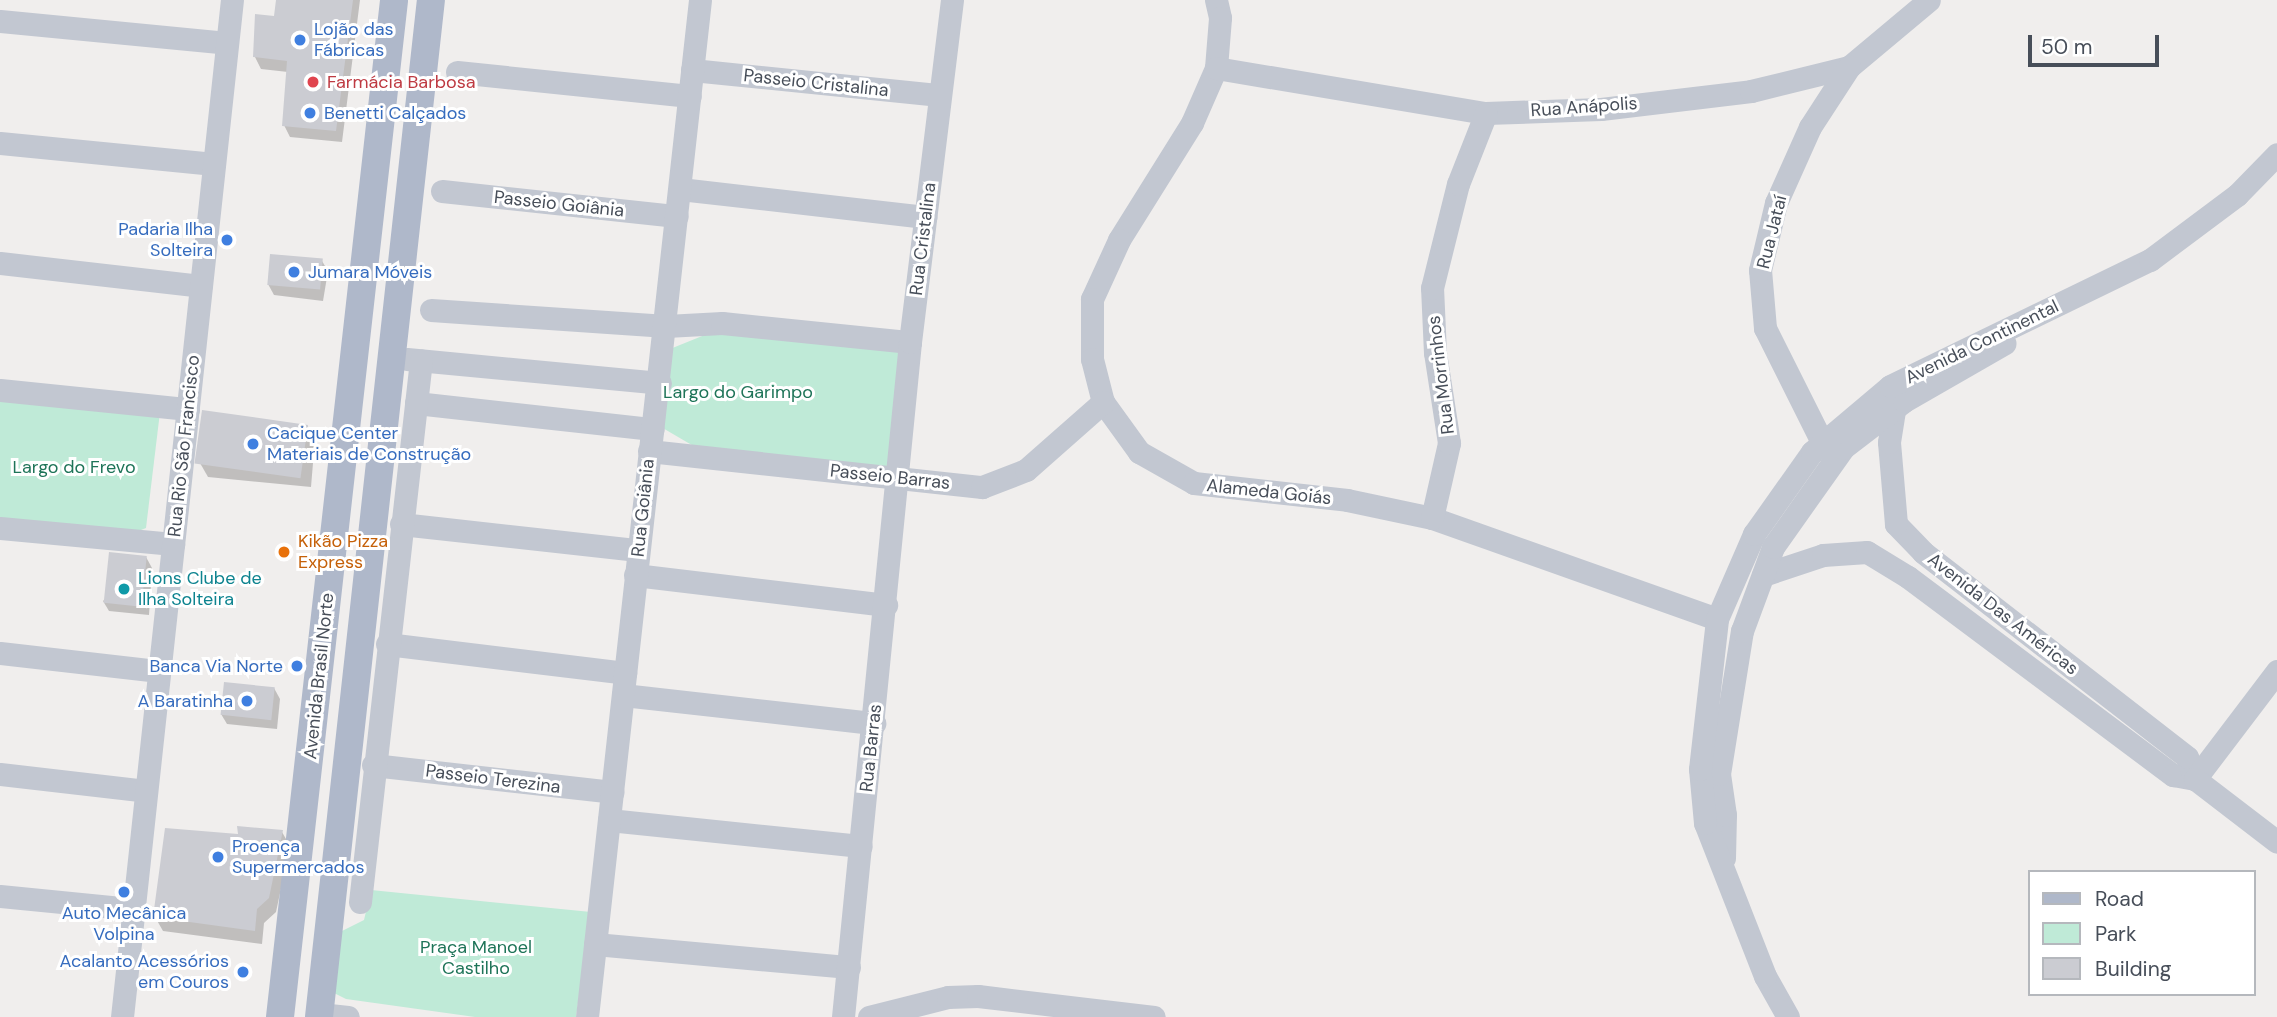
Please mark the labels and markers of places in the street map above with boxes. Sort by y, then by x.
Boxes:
place label: Lojão das Fábricas [314,19,394,61]
marker: Lojão das Fábricas [292,32,308,48]
place label: Farmácia Barbosa [327,71,476,93]
marker: Farmácia Barbosa [305,74,321,90]
place label: Benetti Calçados [324,102,466,124]
marker: Benetti Calçados [302,105,318,121]
place label: Padaria Ilha Solteira [118,219,213,262]
marker: Padaria Ilha Solteira [219,232,235,248]
place label: Jumara Móveis [308,261,432,283]
marker: Jumara Móveis [286,264,302,280]
place label: Cacique Center Materiais de Construção [267,423,471,466]
marker: Cacique Center Materiais de Construção [245,436,261,452]
place label: Kikão Pizza Express [298,531,388,574]
marker: Kikão Pizza Express [276,544,292,560]
place label: Lions Clube de Ilha Solteira [138,568,262,610]
marker: Lions Clube de Ilha Solteira [116,581,132,597]
place label: Banca Via Norte [149,655,283,677]
marker: Banca Via Norte [289,658,305,674]
place label: A Baratinha [138,690,233,712]
marker: A Baratinha [239,693,255,709]
place label: Proença Supermercados [232,836,365,878]
marker: Proença Supermercados [210,849,226,865]
marker: Auto Mecânica Volpina [116,884,132,900]
place label: Auto Mecânica Volpina [62,903,186,946]
place label: Acalanto Acessórios em Couros [60,951,229,993]
marker: Acalanto Acessórios em Couros [235,964,251,980]

